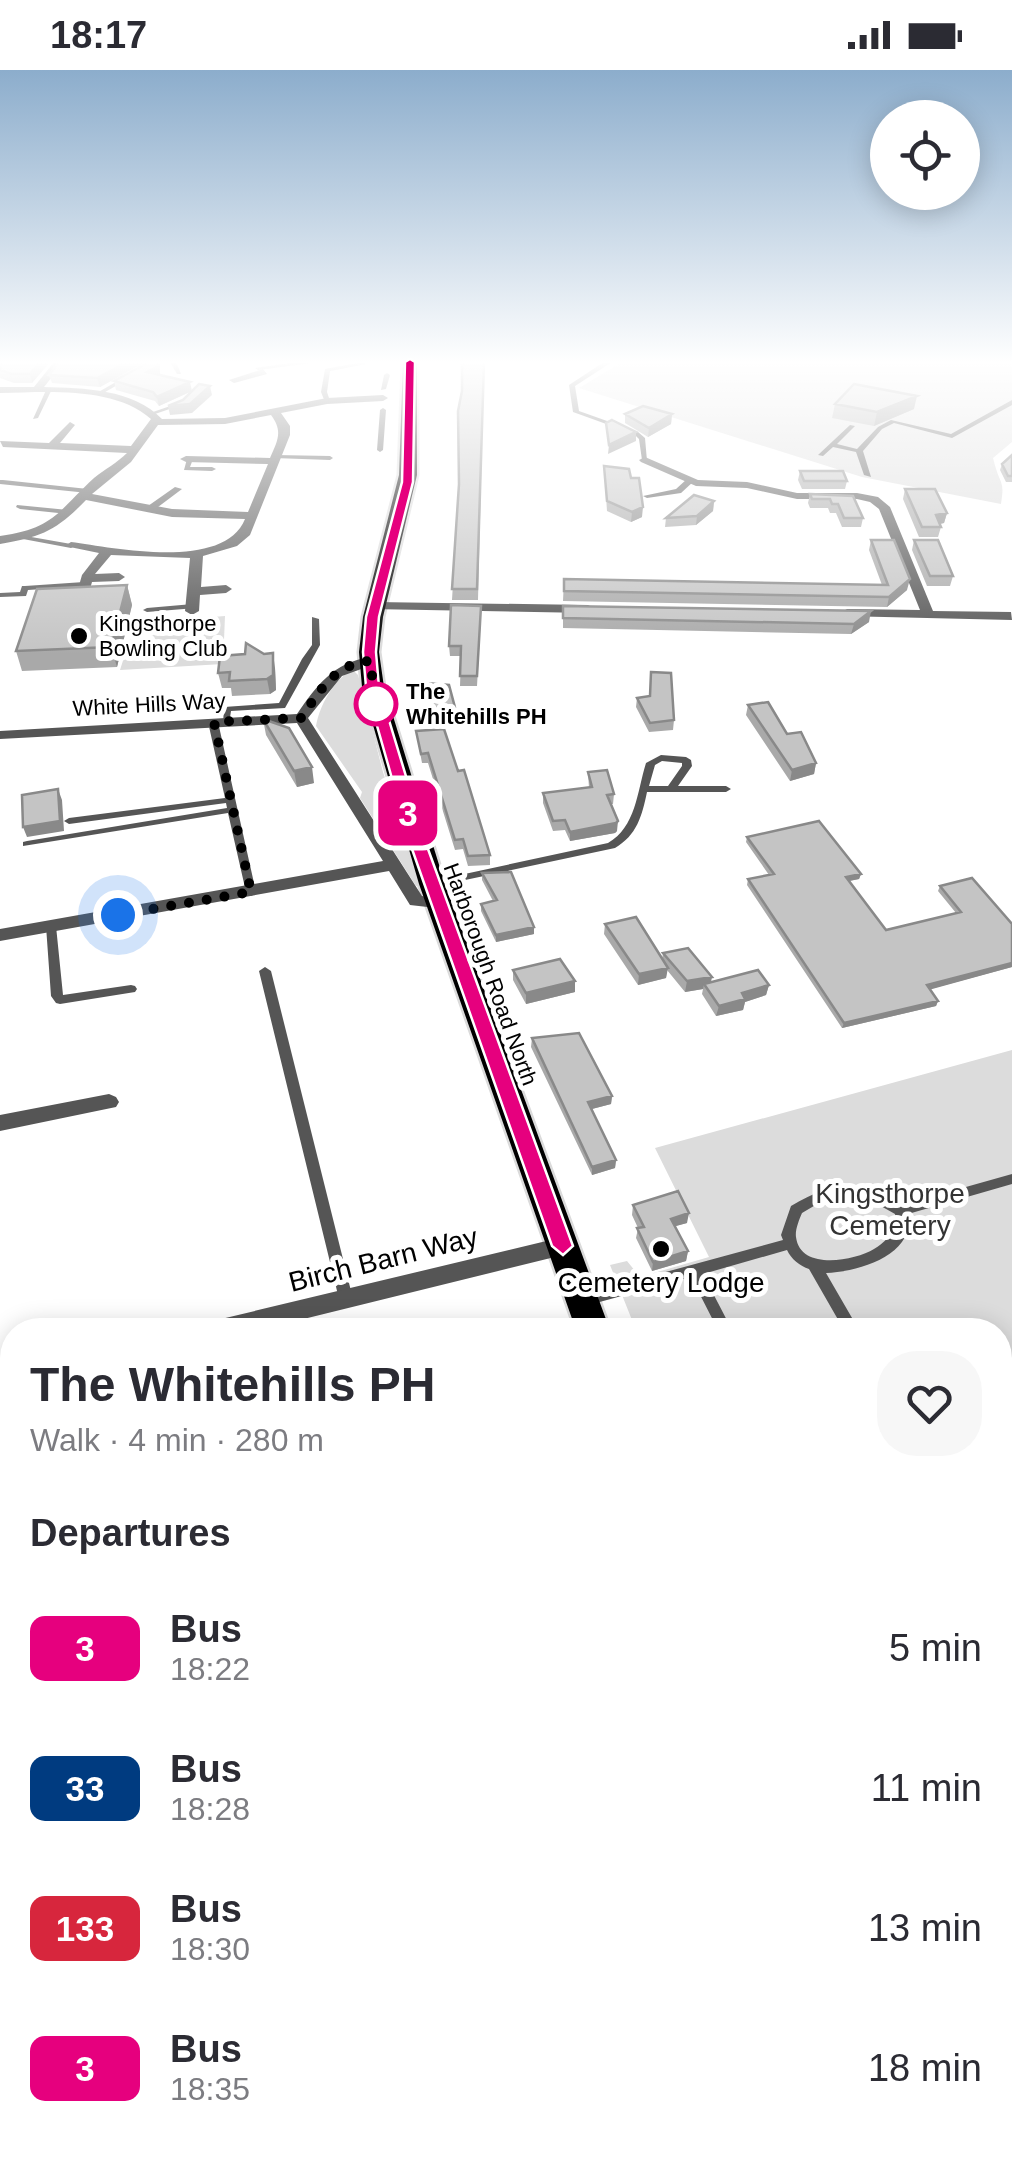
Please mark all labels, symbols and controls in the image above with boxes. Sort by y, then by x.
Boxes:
text: 18:17 [50,14,147,56]
map controls [870,100,980,210]
button: locate [870,100,980,210]
place label: Kingsthorpe Bowling Club [99,611,227,661]
marker: Kingsthorpe Bowling Club [68,625,90,647]
place label: The Whitehills PH [406,679,547,729]
marker: The Whitehills PH [355,683,397,725]
street label: White Hills Way [72,688,226,721]
line badge: 3 [376,780,440,846]
text: 3 [398,794,418,833]
street label: Harborough Road North [439,860,542,1089]
your location [93,890,143,940]
park label: Kingsthorpe Cemetery [815,1178,965,1241]
street label: Birch Barn Way [286,1221,481,1298]
marker: Cemetery Lodge [650,1238,672,1260]
place label: Cemetery Lodge [557,1267,765,1298]
button: heart [877,1351,982,1456]
text: The Whitehills PH [30,1358,435,1411]
text: Walk · 4 min · 280 m [30,1422,324,1458]
text: Departures [30,1512,231,1554]
text: Bus [170,1608,242,1650]
text: 5 min [889,1627,982,1669]
text: 3 [75,1629,95,1668]
text: 18:22 [170,1651,250,1687]
text: Bus [170,1748,242,1790]
text: 11 min [871,1767,982,1809]
text: 33 [66,1769,104,1808]
text: 18:28 [170,1791,250,1827]
text: Bus [170,1888,242,1930]
text: 13 min [868,1907,982,1949]
text: 133 [56,1909,114,1948]
text: 18:30 [170,1931,250,1967]
text: Bus [170,2028,242,2070]
text: 18 min [868,2047,982,2089]
text: 3 [75,2049,95,2088]
text: 18:35 [170,2071,250,2107]

